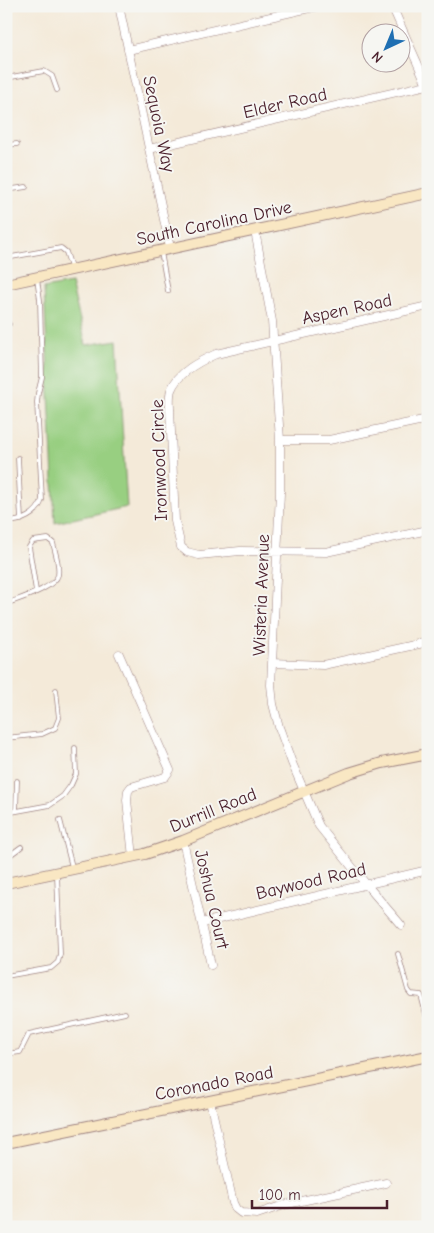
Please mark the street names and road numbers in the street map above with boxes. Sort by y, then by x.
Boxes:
street label: Sequoia Way [138,74,179,175]
street label: Elder Road [241,84,329,123]
street label: South Carolina Drive [135,197,294,250]
street label: Aspen Road [300,290,394,329]
street label: Ironwood Circle [147,399,172,521]
street label: Wisteria Avenue [249,534,274,656]
street label: Durrill Road [167,784,260,837]
street label: Joshua Court [190,847,233,952]
street label: Baywood Road [254,859,368,904]
street label: Coronado Road [153,1062,275,1105]

